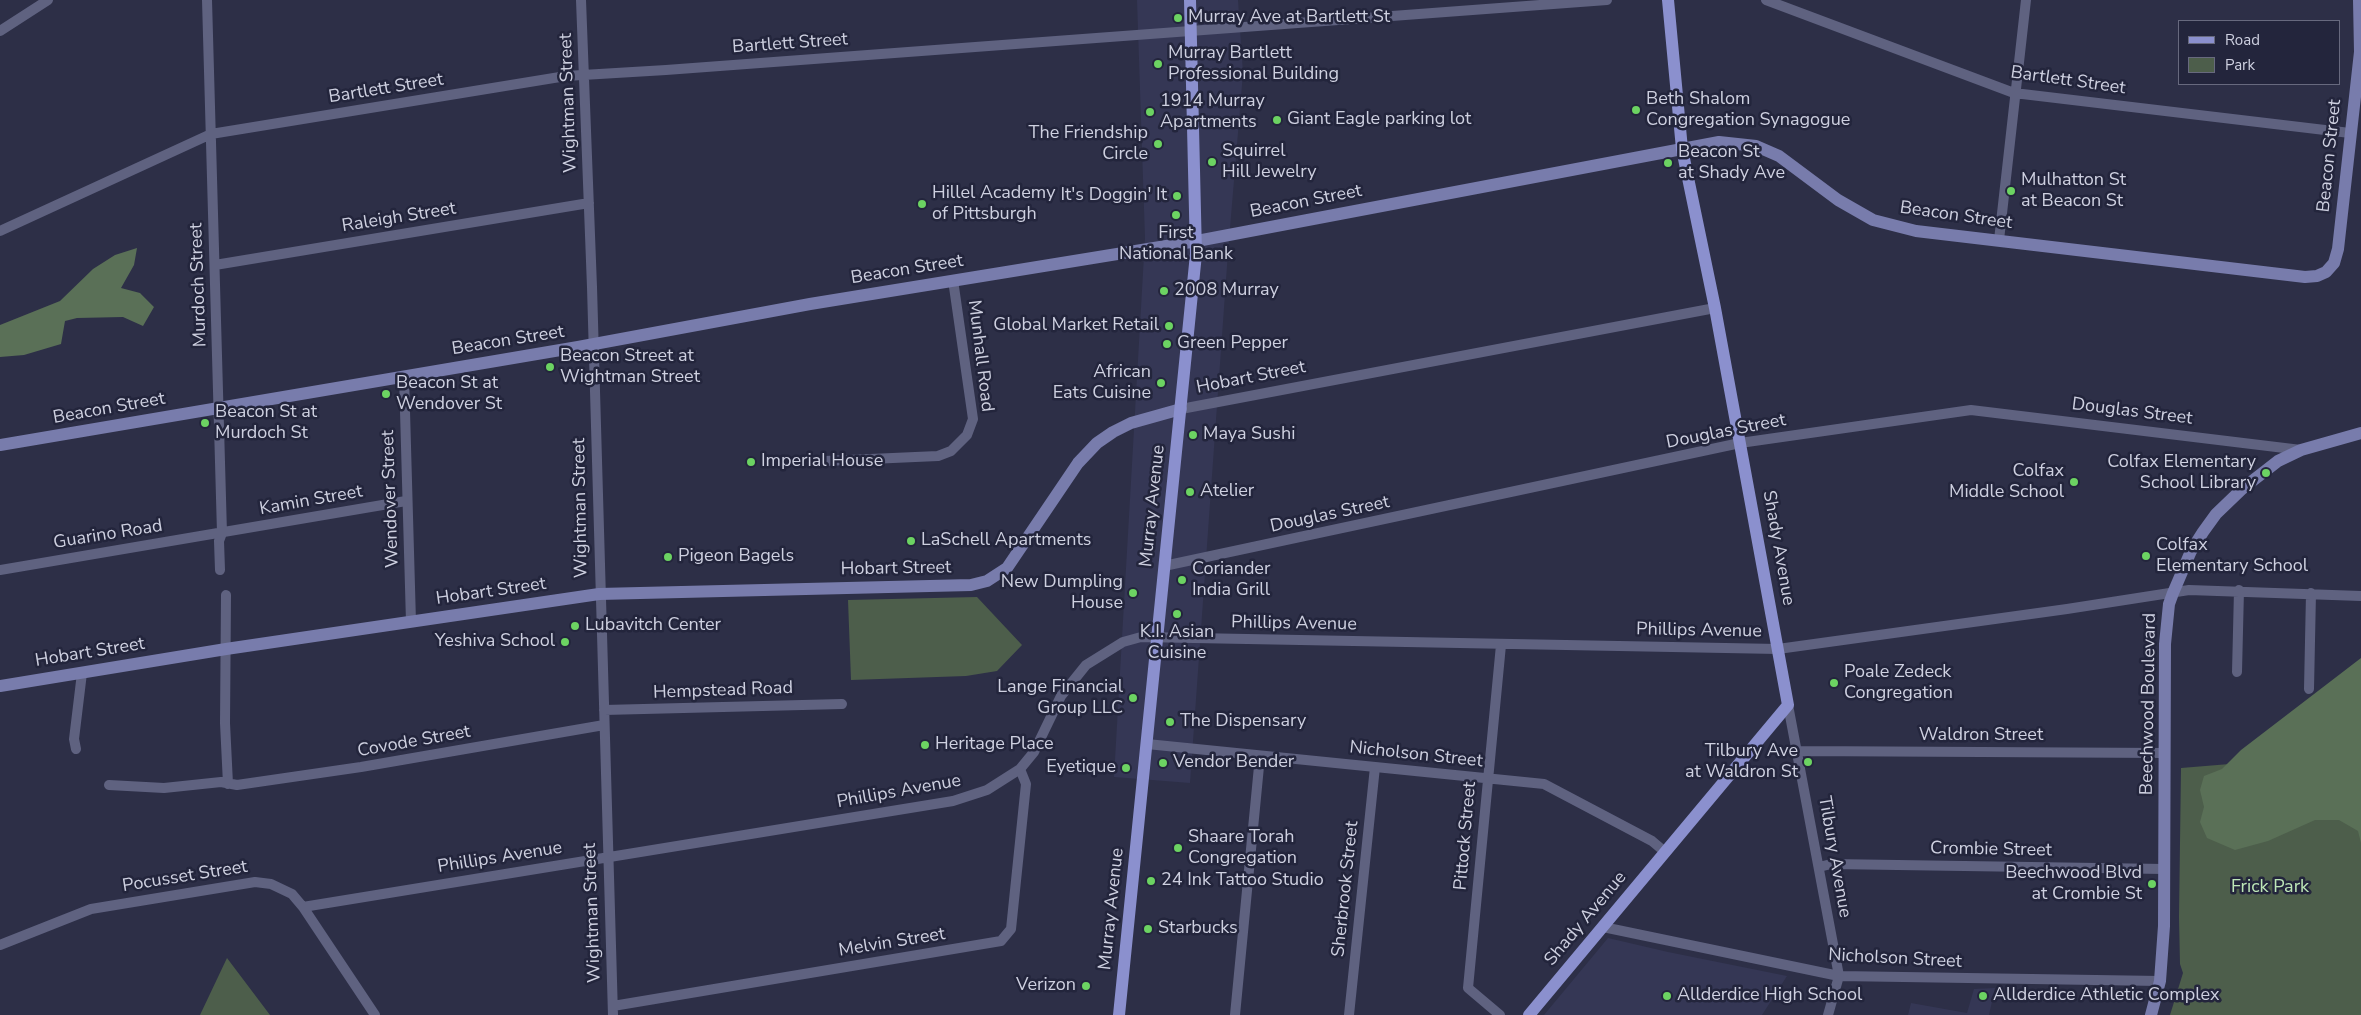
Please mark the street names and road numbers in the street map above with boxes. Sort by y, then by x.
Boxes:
street label: Bartlett Street [731,29,849,59]
street label: Wightman Street [556,33,582,173]
street label: Bartlett Street [2009,62,2127,100]
street label: Bartlett Street [327,69,445,109]
street label: Beacon Street [2313,98,2347,214]
street label: Beacon Street [1248,181,1364,223]
street label: Beacon Street [1898,197,2014,235]
street label: Raleigh Street [340,198,458,238]
street label: Murdoch Street [186,222,212,348]
street label: Beacon Street [849,250,965,290]
street label: Munhall Road [962,299,998,413]
street label: Beacon Street [450,321,566,361]
street label: Hobart Street [1195,357,1307,399]
street label: Beacon Street [51,389,167,429]
street label: Douglas Street [2070,394,2194,430]
street label: Douglas Street [1664,410,1788,454]
street label: Wendover Street [378,430,404,568]
street label: Wightman Street [569,438,593,578]
street label: Murray Avenue [1136,444,1170,568]
street label: Kamin Street [258,481,364,521]
street label: Shady Avenue [1757,489,1799,607]
street label: Douglas Street [1268,492,1392,538]
street label: Guarino Road [52,516,164,554]
street label: Hobart Street [840,557,952,581]
street label: Hobart Street [435,574,547,610]
street label: Phillips Avenue [1231,612,1357,636]
street label: Beechwood Boulevard [2137,613,2161,795]
street label: Phillips Avenue [1636,619,1762,643]
street label: Hobart Street [34,634,146,672]
street label: Hempstead Road [653,678,793,704]
street label: Covode Street [356,721,472,763]
street label: Waldron Street [1919,725,2043,747]
street label: Nicholson Street [1348,737,1484,773]
street label: Phillips Avenue [835,770,963,814]
street label: Pittock Street [1450,781,1482,891]
street label: Tilbury Avenue [1813,795,1855,919]
street label: Sherbrook Street [1328,820,1364,958]
street label: Phillips Avenue [436,838,564,878]
street label: Crombie Street [1930,838,2052,862]
street label: Wightman Street [580,843,606,983]
street label: Murray Avenue [1095,847,1129,971]
street label: Pocusset Street [121,856,249,898]
street label: Shady Avenue [1540,867,1632,971]
street label: Melvin Street [837,924,947,962]
street label: Nicholson Street [1828,945,1962,973]

